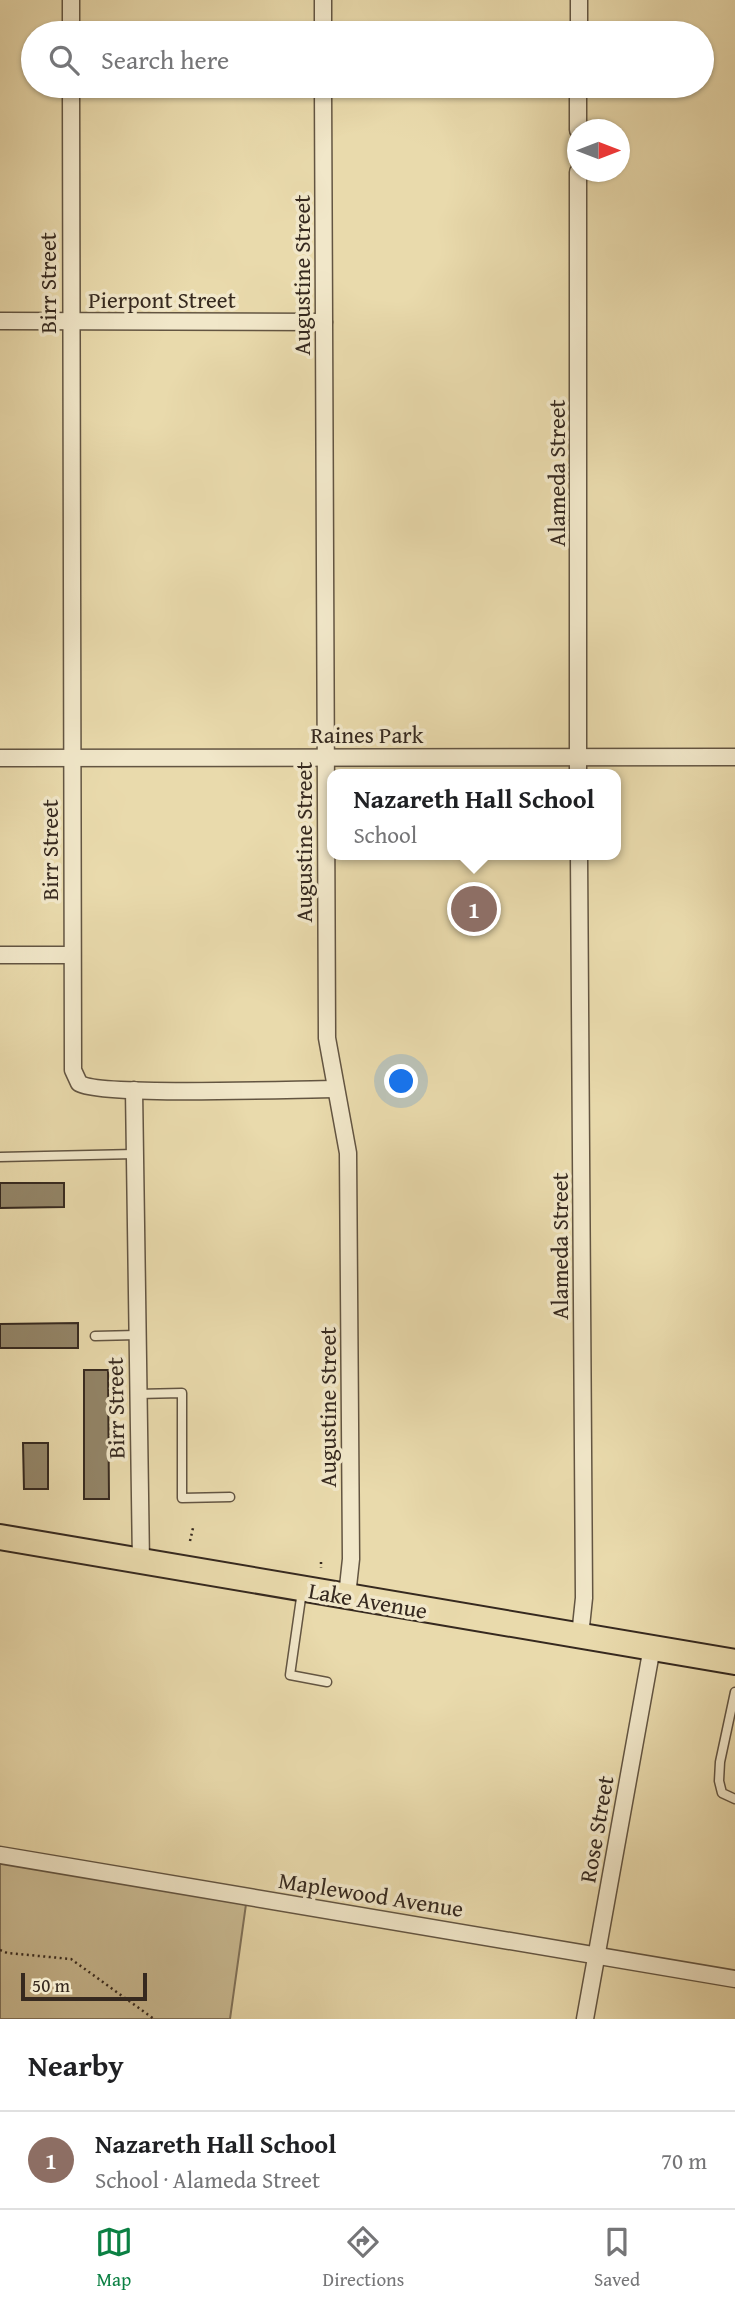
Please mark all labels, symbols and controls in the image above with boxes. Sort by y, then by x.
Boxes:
search box [21,21,714,98]
text: Search here [101,40,229,79]
icon: search [45,41,83,79]
north arrow [567,119,630,182]
street label: Augustine Street [285,195,318,355]
street label: Birr Street [31,232,64,334]
street label: Pierpont Street [88,283,236,316]
street label: Alameda Street [540,399,573,547]
street label: Raines Park [311,718,424,751]
street label: Augustine Street [287,762,320,922]
popup [327,769,621,860]
text: Nazareth Hall School [353,779,595,818]
street label: Birr Street [33,799,66,901]
text: School [353,818,417,851]
pin: 1 [451,883,497,935]
your location [384,1064,418,1098]
street label: Alameda Street [543,1172,576,1320]
street label: Augustine Street [311,1327,344,1487]
street label: Birr Street [98,1357,132,1459]
street label: Lake Avenue [306,1573,430,1627]
street label: Rose Street [570,1773,622,1885]
street label: Maplewood Avenue [276,1863,466,1925]
scale bar [21,1970,147,2002]
text: 50 m [32,1971,70,1999]
text: Nearby [28,2043,124,2087]
text: Nazareth Hall School [95,2124,336,2163]
text: 1 [45,2144,57,2177]
text: 70 m [661,2144,707,2177]
text: School · Alameda Street [95,2163,320,2196]
tab: Map [95,2223,133,2293]
tab: Directions [323,2223,404,2293]
tab: Saved [594,2223,640,2293]

